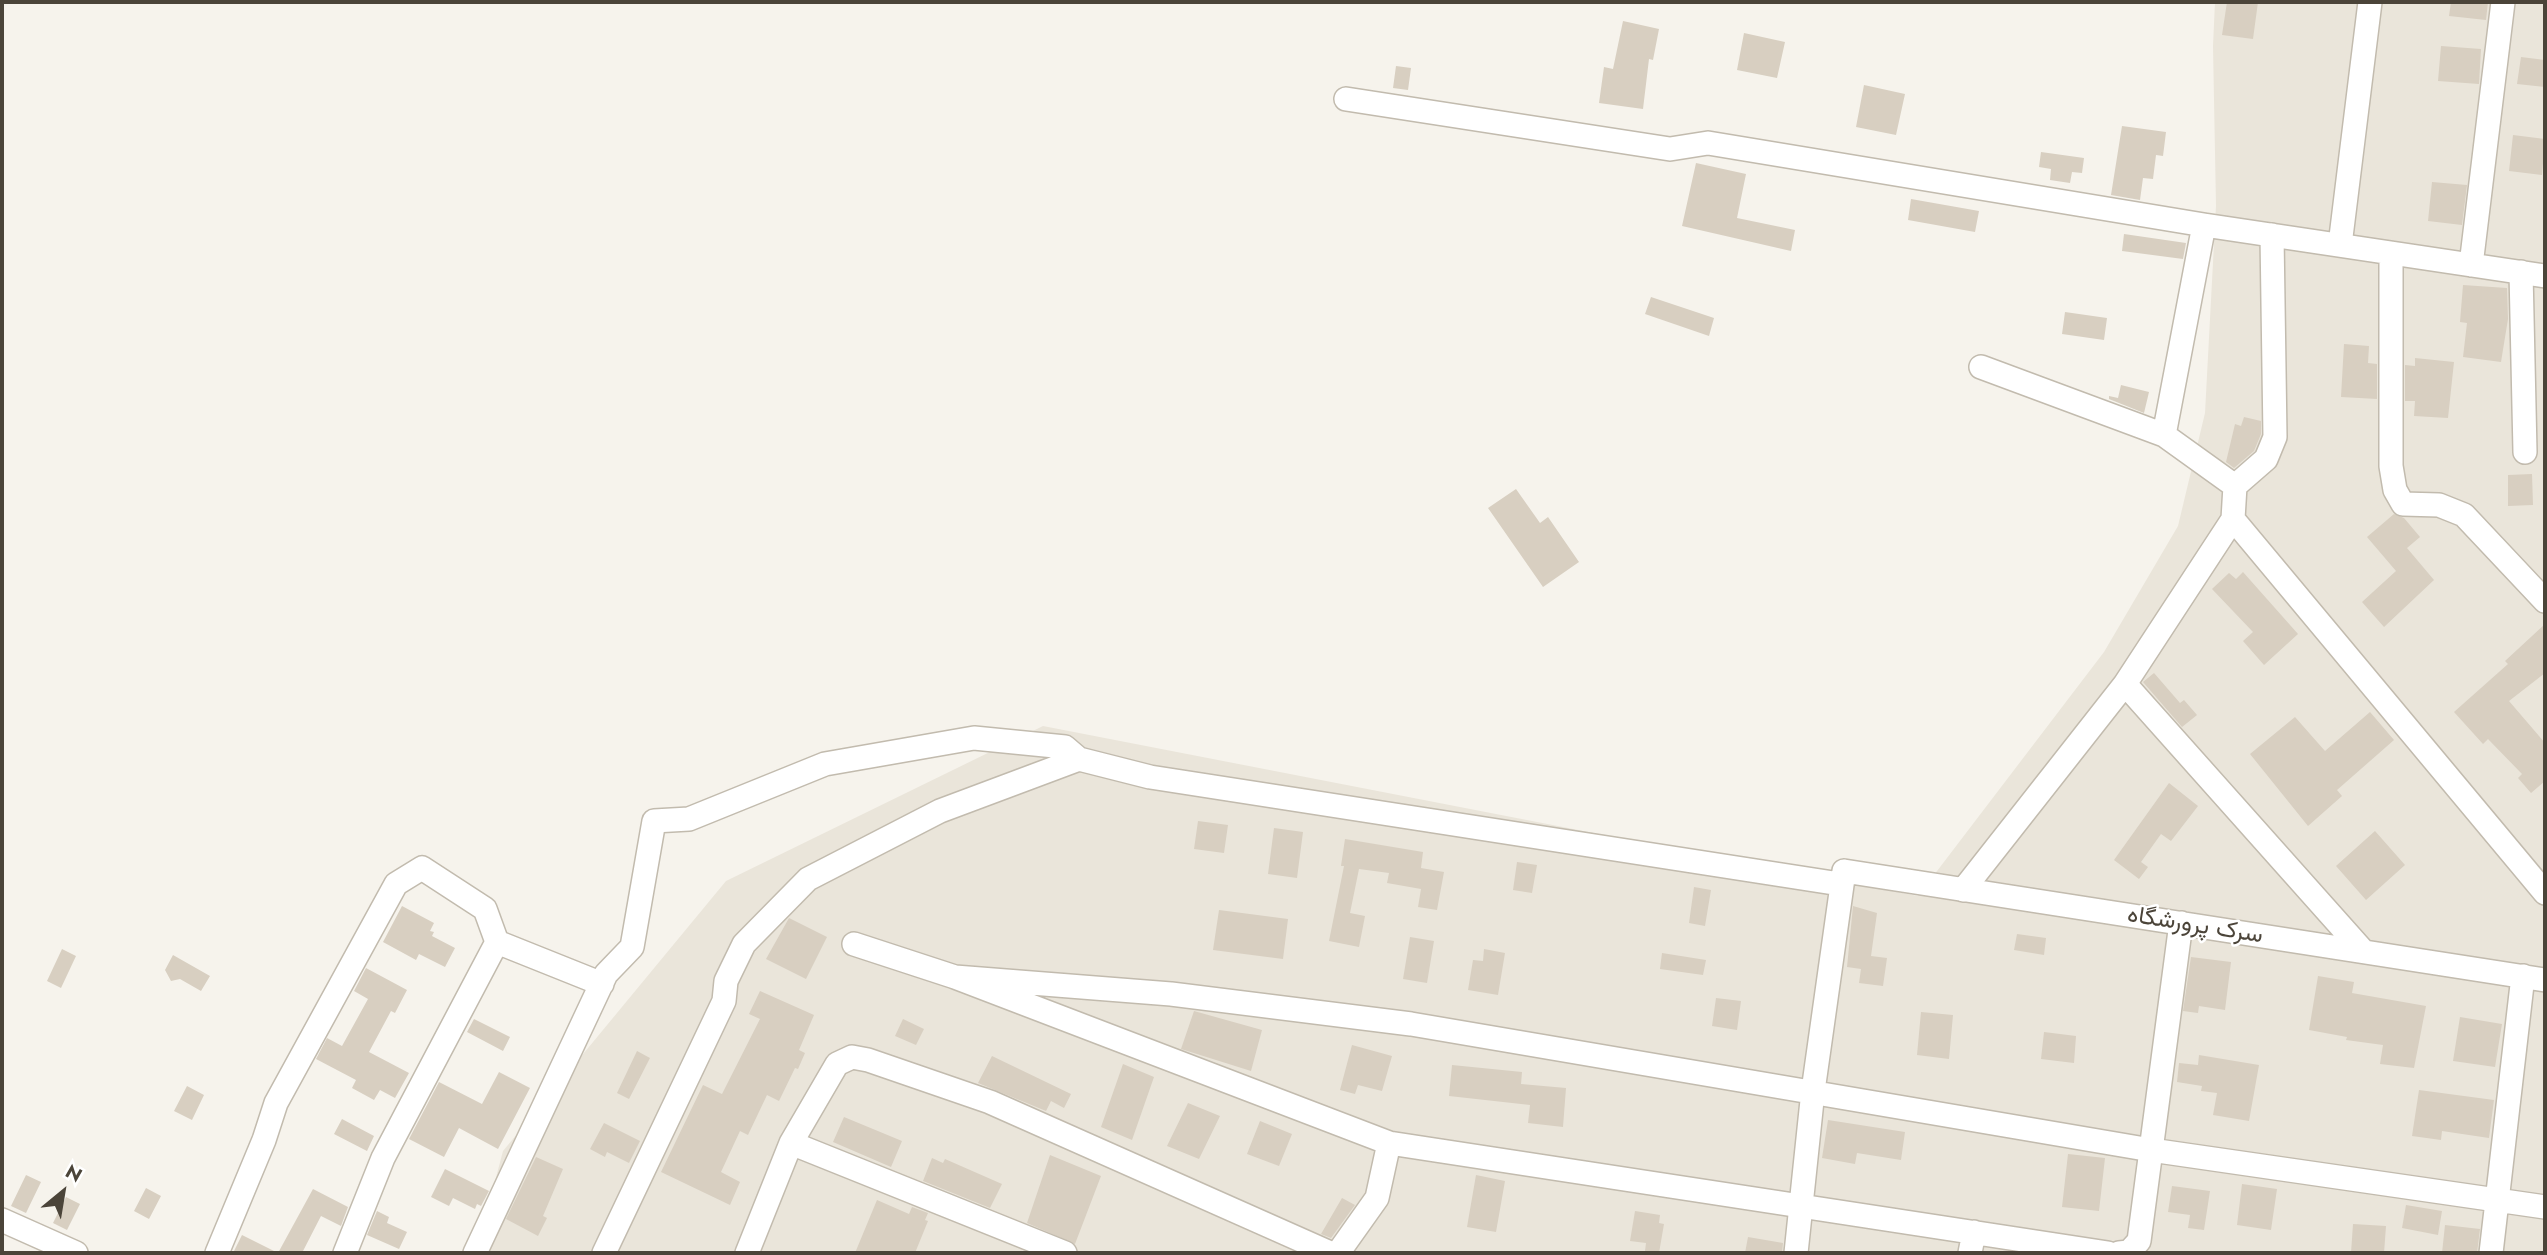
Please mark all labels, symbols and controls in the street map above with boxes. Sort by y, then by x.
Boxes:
street label: سرک پرورشگاه [2125,901,2265,951]
north arrow [28,1157,98,1227]
text: N [60,1158,87,1189]

